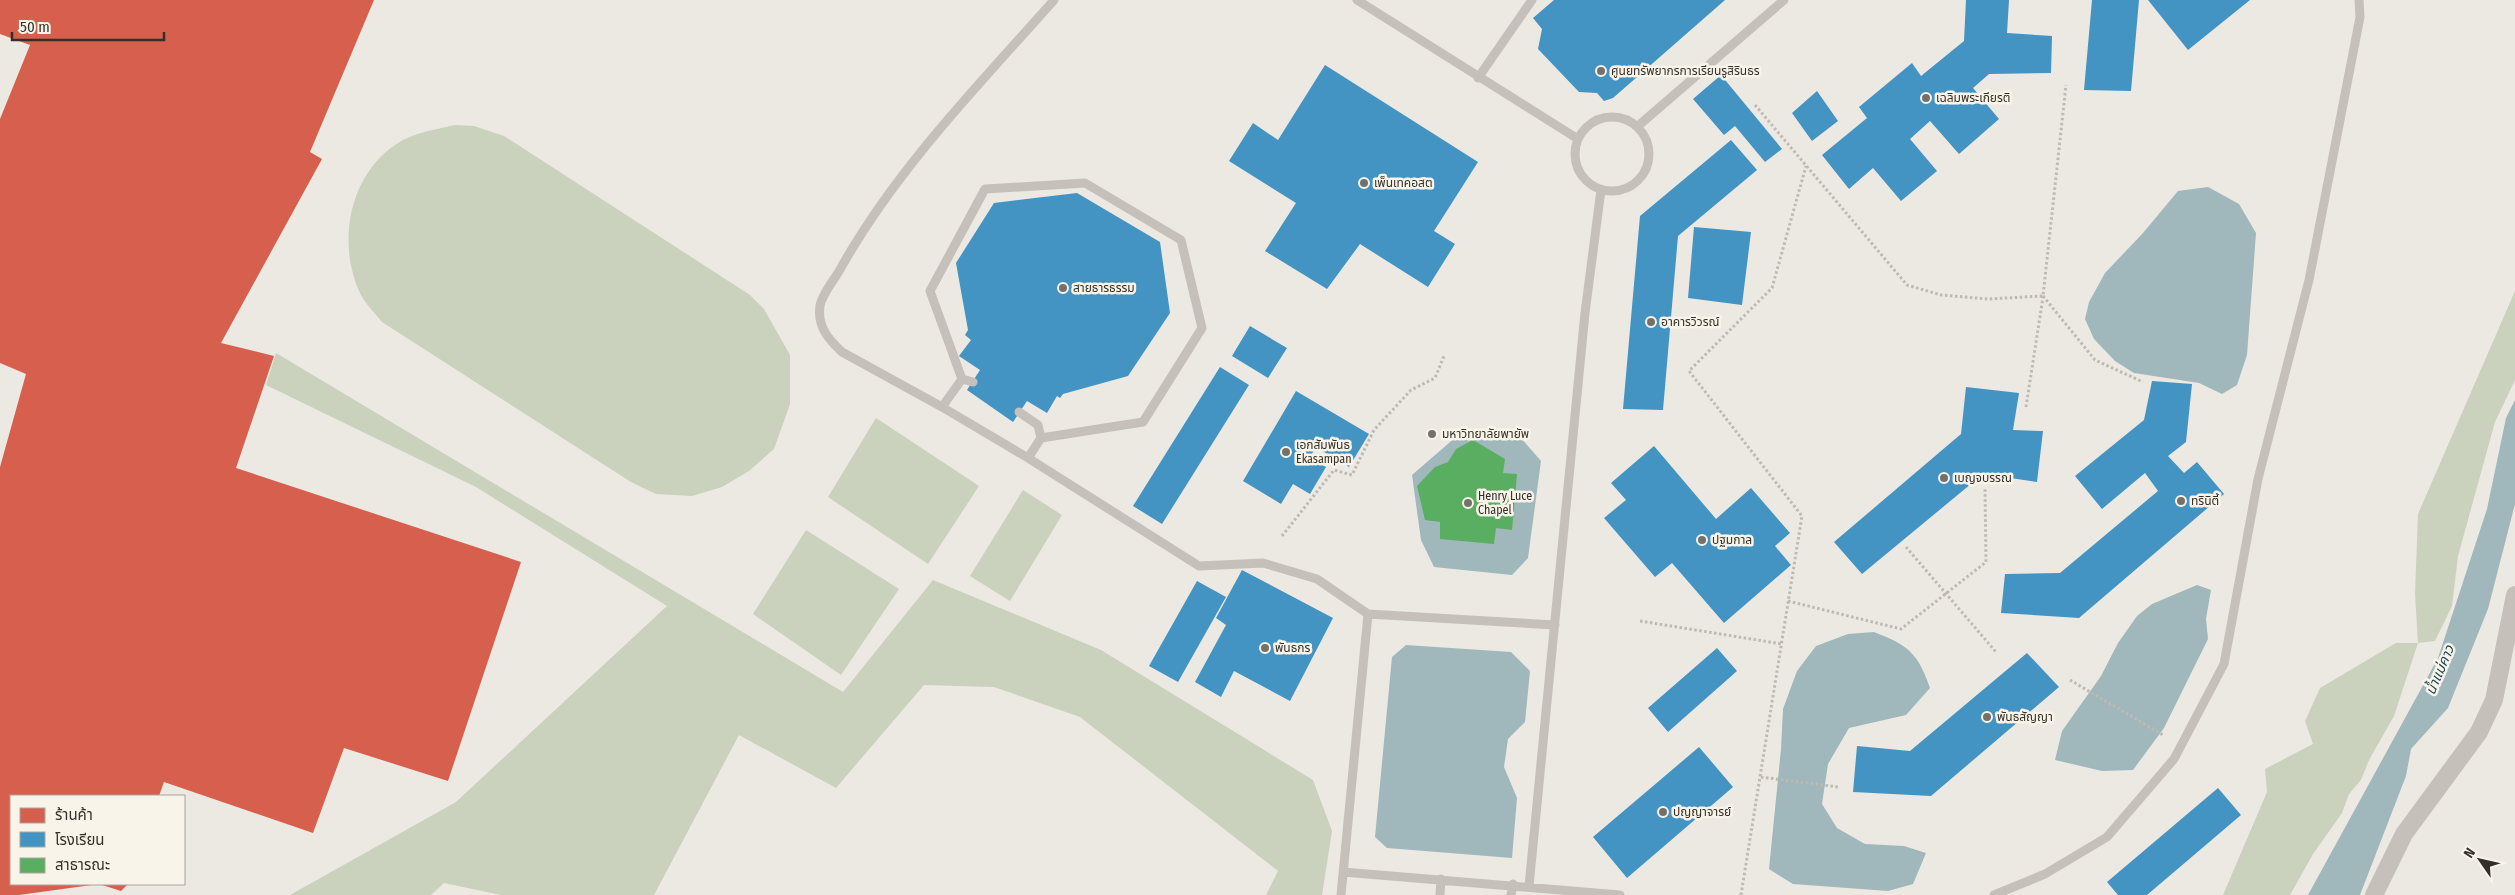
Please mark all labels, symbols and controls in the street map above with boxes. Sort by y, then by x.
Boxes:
scale bar [12,10,165,42]
text: 50 m [20,18,50,36]
place label: ศูนยทรัพยากรการเรียนรูสิรินธร [1611,64,1760,78]
marker: ศูนยทรัพยากรการเรียนรูสิรินธร [1595,65,1607,77]
place label: เฉลิมพระเกียรติ [1936,91,2011,105]
marker: เฉลิมพระเกียรติ [1920,92,1932,104]
place label: เพ็นเทคอสต [1374,176,1433,190]
marker: เพ็นเทคอสต [1358,177,1370,189]
place label: สายธารธรรม [1073,281,1135,295]
marker: สายธารธรรม [1057,282,1069,294]
place label: อาคารวิวรณ์ [1661,315,1719,329]
marker: อาคารวิวรณ์ [1645,316,1657,328]
place label: มหาวิทยาลัยพายัพ [1442,427,1529,441]
marker: มหาวิทยาลัยพายัพ [1426,428,1438,440]
place label: เอกสัมพันธ Ekasampan [1296,438,1351,466]
marker: เอกสัมพันธ Ekasampan [1280,446,1292,458]
place label: เบญจบรรณ [1954,471,2012,485]
marker: เบญจบรรณ [1938,472,1950,484]
place label: Henry Luce Chapel [1478,489,1532,517]
place label: ทรินิตี้ [2191,492,2219,508]
marker: ทรินิตี้ [2175,495,2187,507]
marker: Henry Luce Chapel [1462,497,1474,509]
place label: ปฐมกาล [1712,533,1752,547]
marker: ปฐมกาล [1696,534,1708,546]
place label: พันธกร [1275,641,1310,655]
water label: น้ำแม่คาว [2420,641,2458,697]
marker: พันธกร [1259,642,1271,654]
place label: พันธสัญญา [1997,710,2053,724]
marker: พันธสัญญา [1981,711,1993,723]
legend [10,795,185,885]
place label: ปญญาจารย์ [1673,805,1731,819]
text: ร้านค้า [55,806,93,824]
marker: ปญญาจารย์ [1657,806,1669,818]
text: โรงเรียน [55,831,105,849]
north arrow [2455,835,2505,885]
text: N [2460,845,2479,861]
text: สาธารณะ [55,856,110,874]

